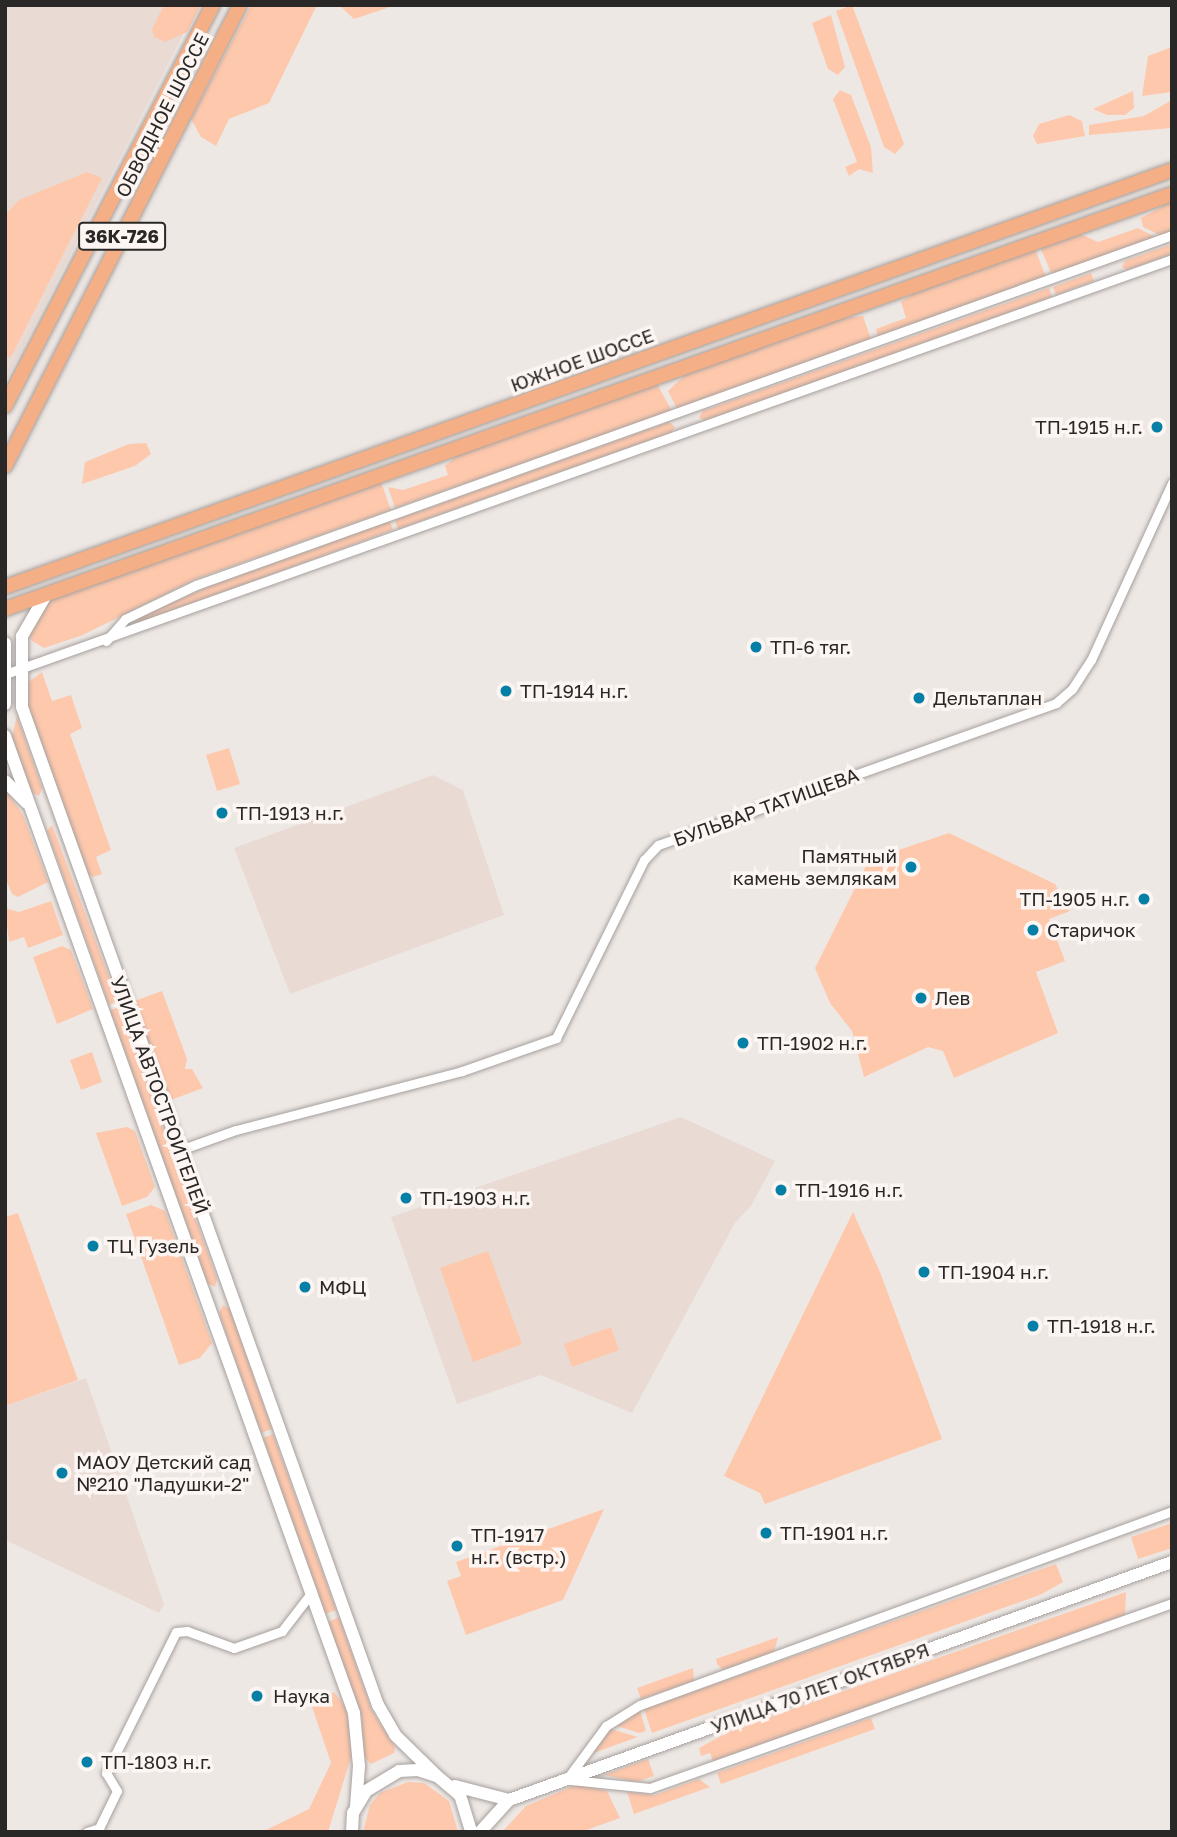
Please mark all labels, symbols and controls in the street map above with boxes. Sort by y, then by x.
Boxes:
street label: ОБВОДНОЕ ШОССЕ [111,29,213,201]
road number: 36К-726 [76,222,168,250]
street label: ЮЖНОЕ ШОССЕ [507,324,657,396]
place label: ТП-1915 н.г. [1035,416,1143,438]
marker: ТП-1915 н.г. [1149,419,1165,435]
place label: ТП-6 тяг. [770,636,851,658]
marker: ТП-6 тяг. [748,639,764,655]
place label: ТП-1914 н.г. [520,680,629,702]
marker: ТП-1914 н.г. [498,683,514,699]
place label: Дельтаплан [933,687,1042,709]
marker: Дельтаплан [911,690,927,706]
street label: БУЛЬВАР ТАТИЩЕВА [670,763,862,851]
place label: ТП-1913 н.г. [236,802,344,824]
marker: ТП-1913 н.г. [214,805,230,821]
place label: Памятный камень землякам [733,845,897,889]
marker: Памятный камень землякам [903,859,919,875]
place label: ТП-1905 н.г. [1019,888,1130,910]
marker: ТП-1905 н.г. [1136,891,1152,907]
place label: Старичок [1047,919,1136,941]
marker: Старичок [1025,922,1041,938]
street label: УЛИЦА АВТОСТРОИТЕЛЕЙ [106,973,214,1217]
place label: Лев [935,987,970,1009]
marker: Лев [913,990,929,1006]
place label: ТП-1902 н.г. [757,1032,868,1054]
marker: ТП-1902 н.г. [735,1035,751,1051]
place label: ТП-1916 н.г. [795,1179,903,1201]
marker: ТП-1916 н.г. [773,1182,789,1198]
place label: ТП-1903 н.г. [420,1187,531,1209]
marker: ТП-1903 н.г. [398,1190,414,1206]
place label: ТЦ Гузель [107,1235,199,1257]
marker: ТЦ Гузель [85,1238,101,1254]
place label: ТП-1904 н.г. [938,1261,1049,1283]
marker: ТП-1904 н.г. [916,1264,932,1280]
place label: МФЦ [319,1276,366,1298]
marker: МФЦ [297,1279,313,1295]
place label: ТП-1918 н.г. [1047,1315,1156,1337]
marker: ТП-1918 н.г. [1025,1318,1041,1334]
place label: МАОУ Детский сад №210 "Ладушки-2" [76,1451,251,1495]
marker: МАОУ Детский сад №210 "Ладушки-2" [54,1465,70,1481]
place label: ТП-1901 н.г. [780,1522,889,1544]
place label: ТП-1917 н.г. (встр.) [471,1524,567,1568]
marker: ТП-1901 н.г. [758,1525,774,1541]
marker: ТП-1917 н.г. (встр.) [449,1538,465,1554]
street label: УЛИЦА 70 ЛЕТ ОКТЯБРЯ [708,1638,932,1738]
place label: Наука [273,1685,330,1707]
marker: Наука [247,1686,267,1706]
place label: ТП-1803 н.г. [101,1751,212,1773]
marker: ТП-1803 н.г. [79,1754,95,1770]

